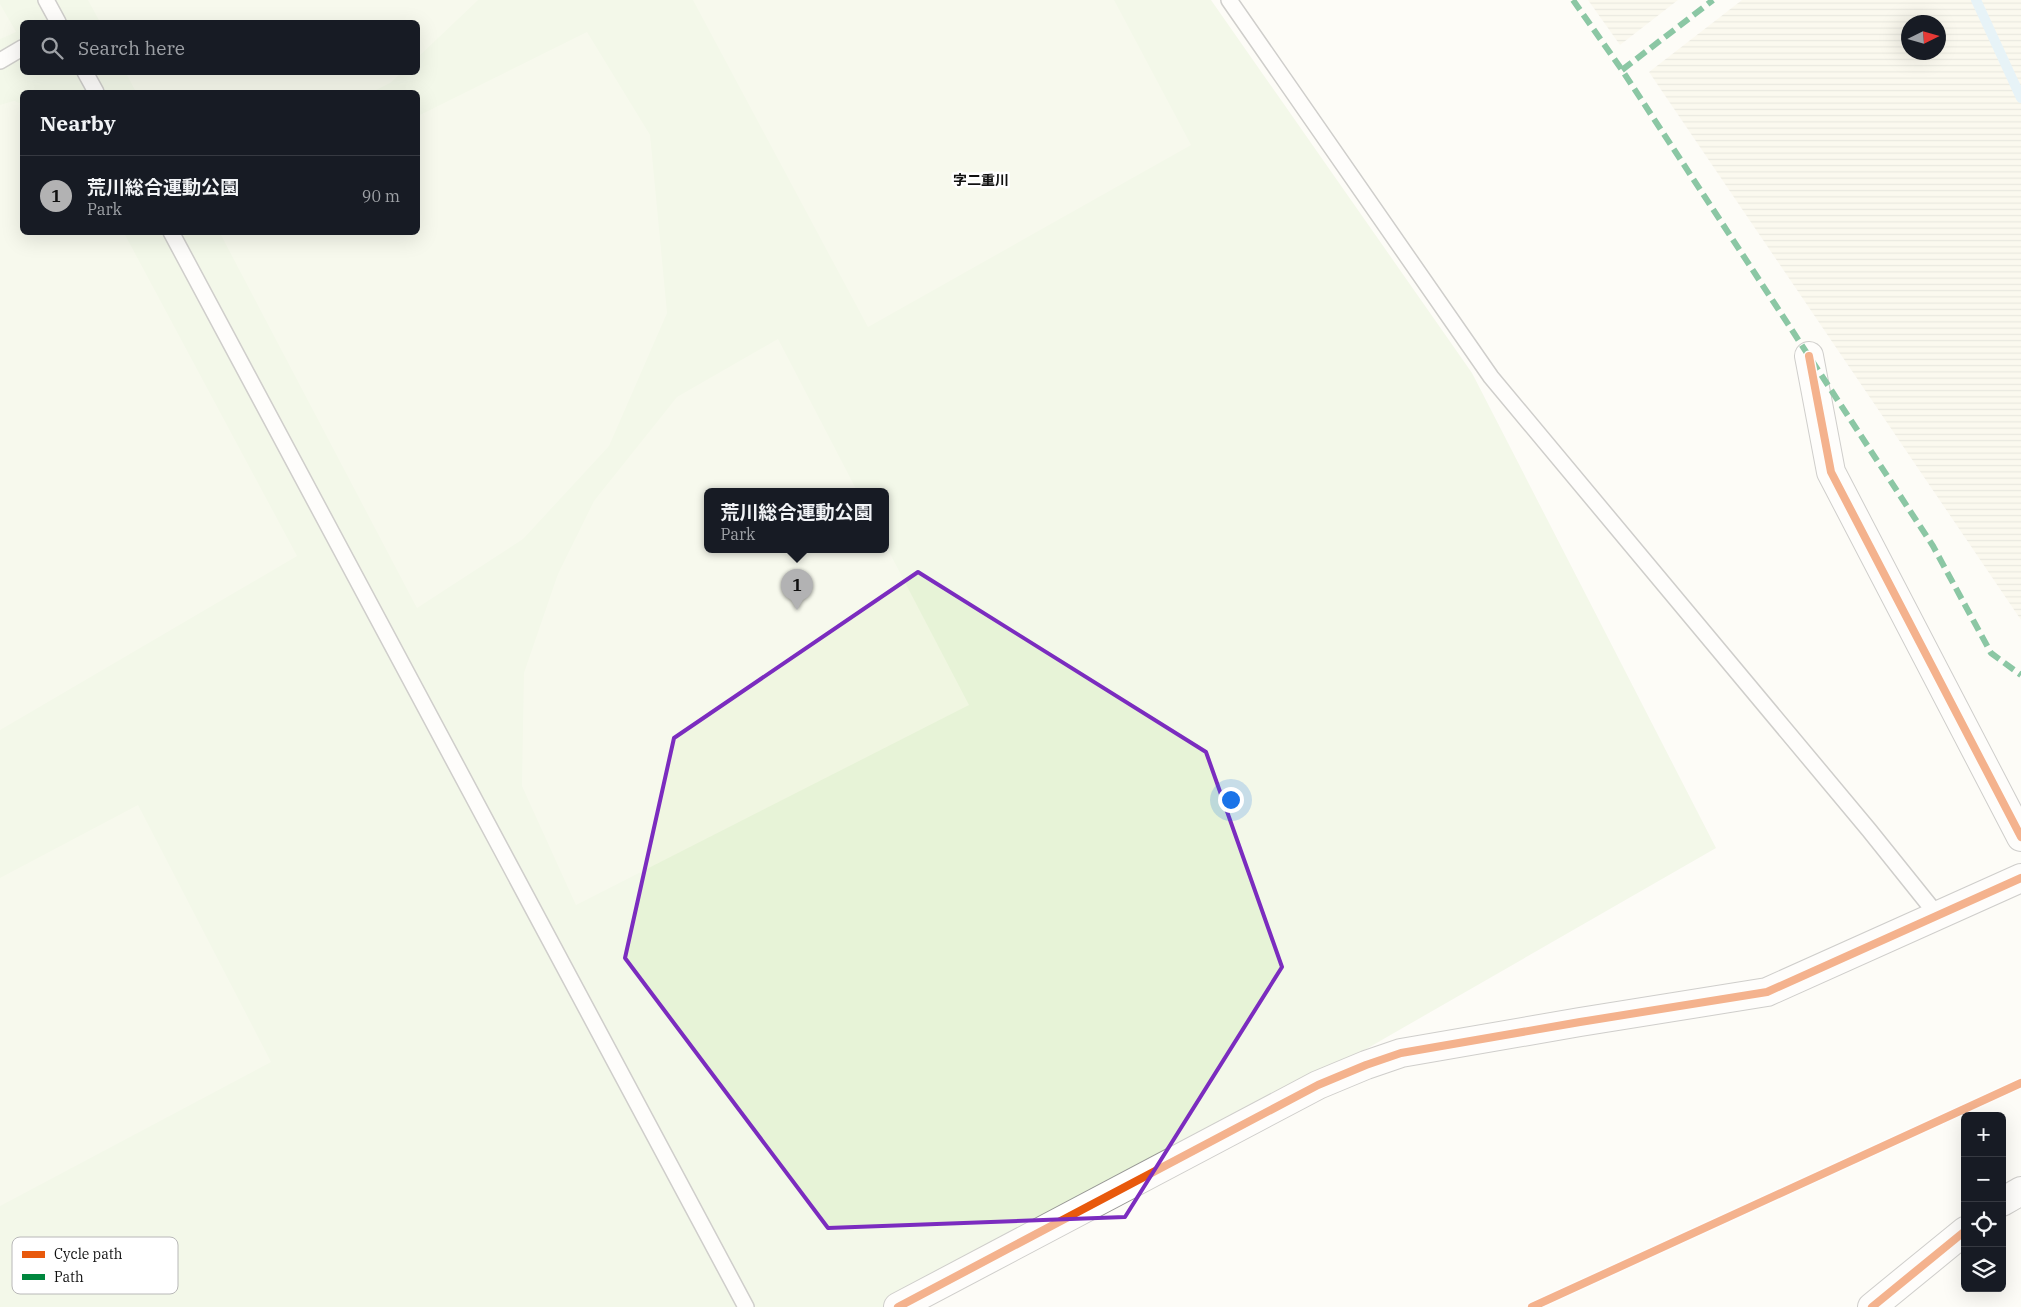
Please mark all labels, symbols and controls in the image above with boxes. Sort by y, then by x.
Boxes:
north arrow [1901,15,1946,60]
search box [20,20,420,75]
icon: search [38,34,66,62]
text: Search here [78,36,185,60]
text: Nearby [40,109,116,137]
district label: 字二重川 [953,171,1009,189]
text: 荒川総合運動公園 [87,175,239,199]
text: 1 [51,186,61,206]
text: 90 m [362,186,400,206]
text: Park [87,199,122,219]
popup [704,488,889,553]
text: 荒川総合運動公園 [720,500,873,524]
text: Park [720,524,755,544]
pin: 1 [781,569,813,610]
your location [1218,787,1244,813]
map controls [1961,1112,2006,1292]
button: + [1961,1112,2006,1157]
button: − [1961,1157,2006,1202]
button: locate [1961,1202,2006,1247]
legend [12,1237,178,1294]
text: Cycle path [54,1245,123,1263]
button: layers [1961,1247,2006,1292]
text: Path [54,1268,84,1286]

